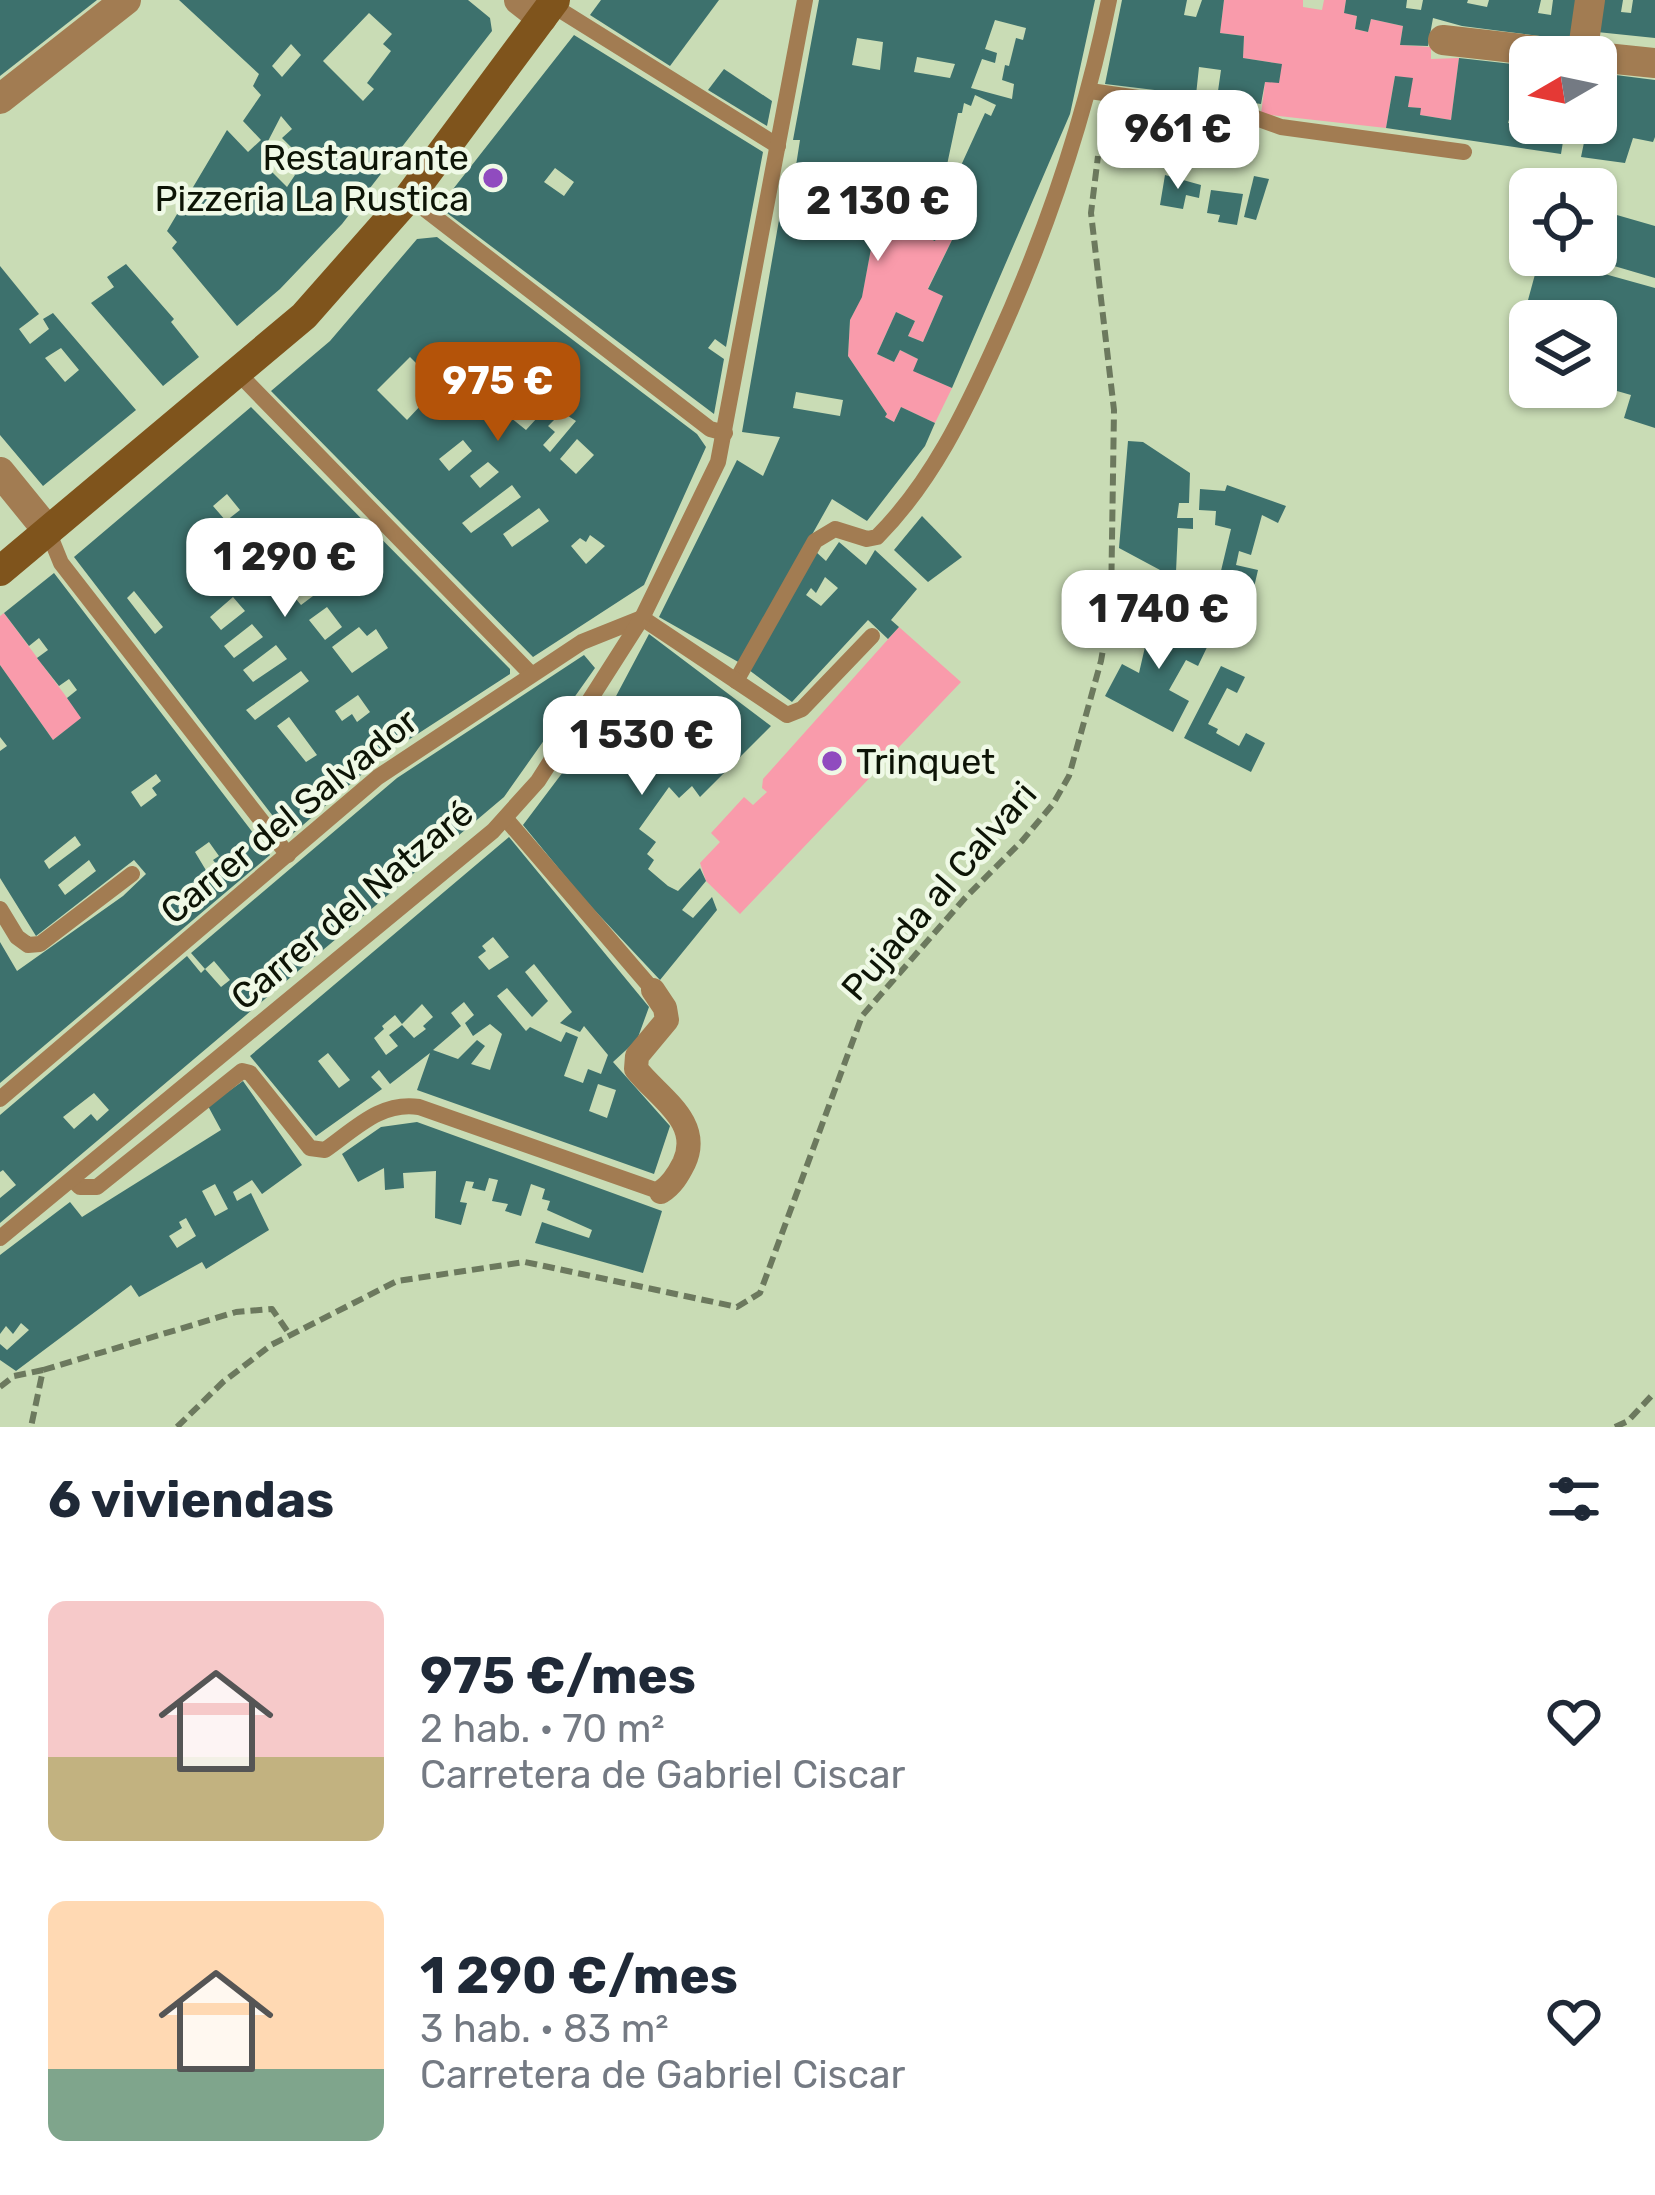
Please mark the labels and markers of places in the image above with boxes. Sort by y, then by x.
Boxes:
pin: 961 € [1094,90,1262,192]
place label: Restaurante Pizzeria La Rustica [154,136,469,220]
pin: 2 130 € [767,162,989,264]
marker: Restaurante Pizzeria La Rustica [480,165,506,191]
pin: 975 € [414,342,582,444]
pin: 1 290 € [174,518,396,620]
pin: 1 740 € [1048,570,1270,672]
pin: 1 530 € [531,696,753,798]
place label: Trinquet [856,740,995,783]
marker: Trinquet [819,748,845,774]

